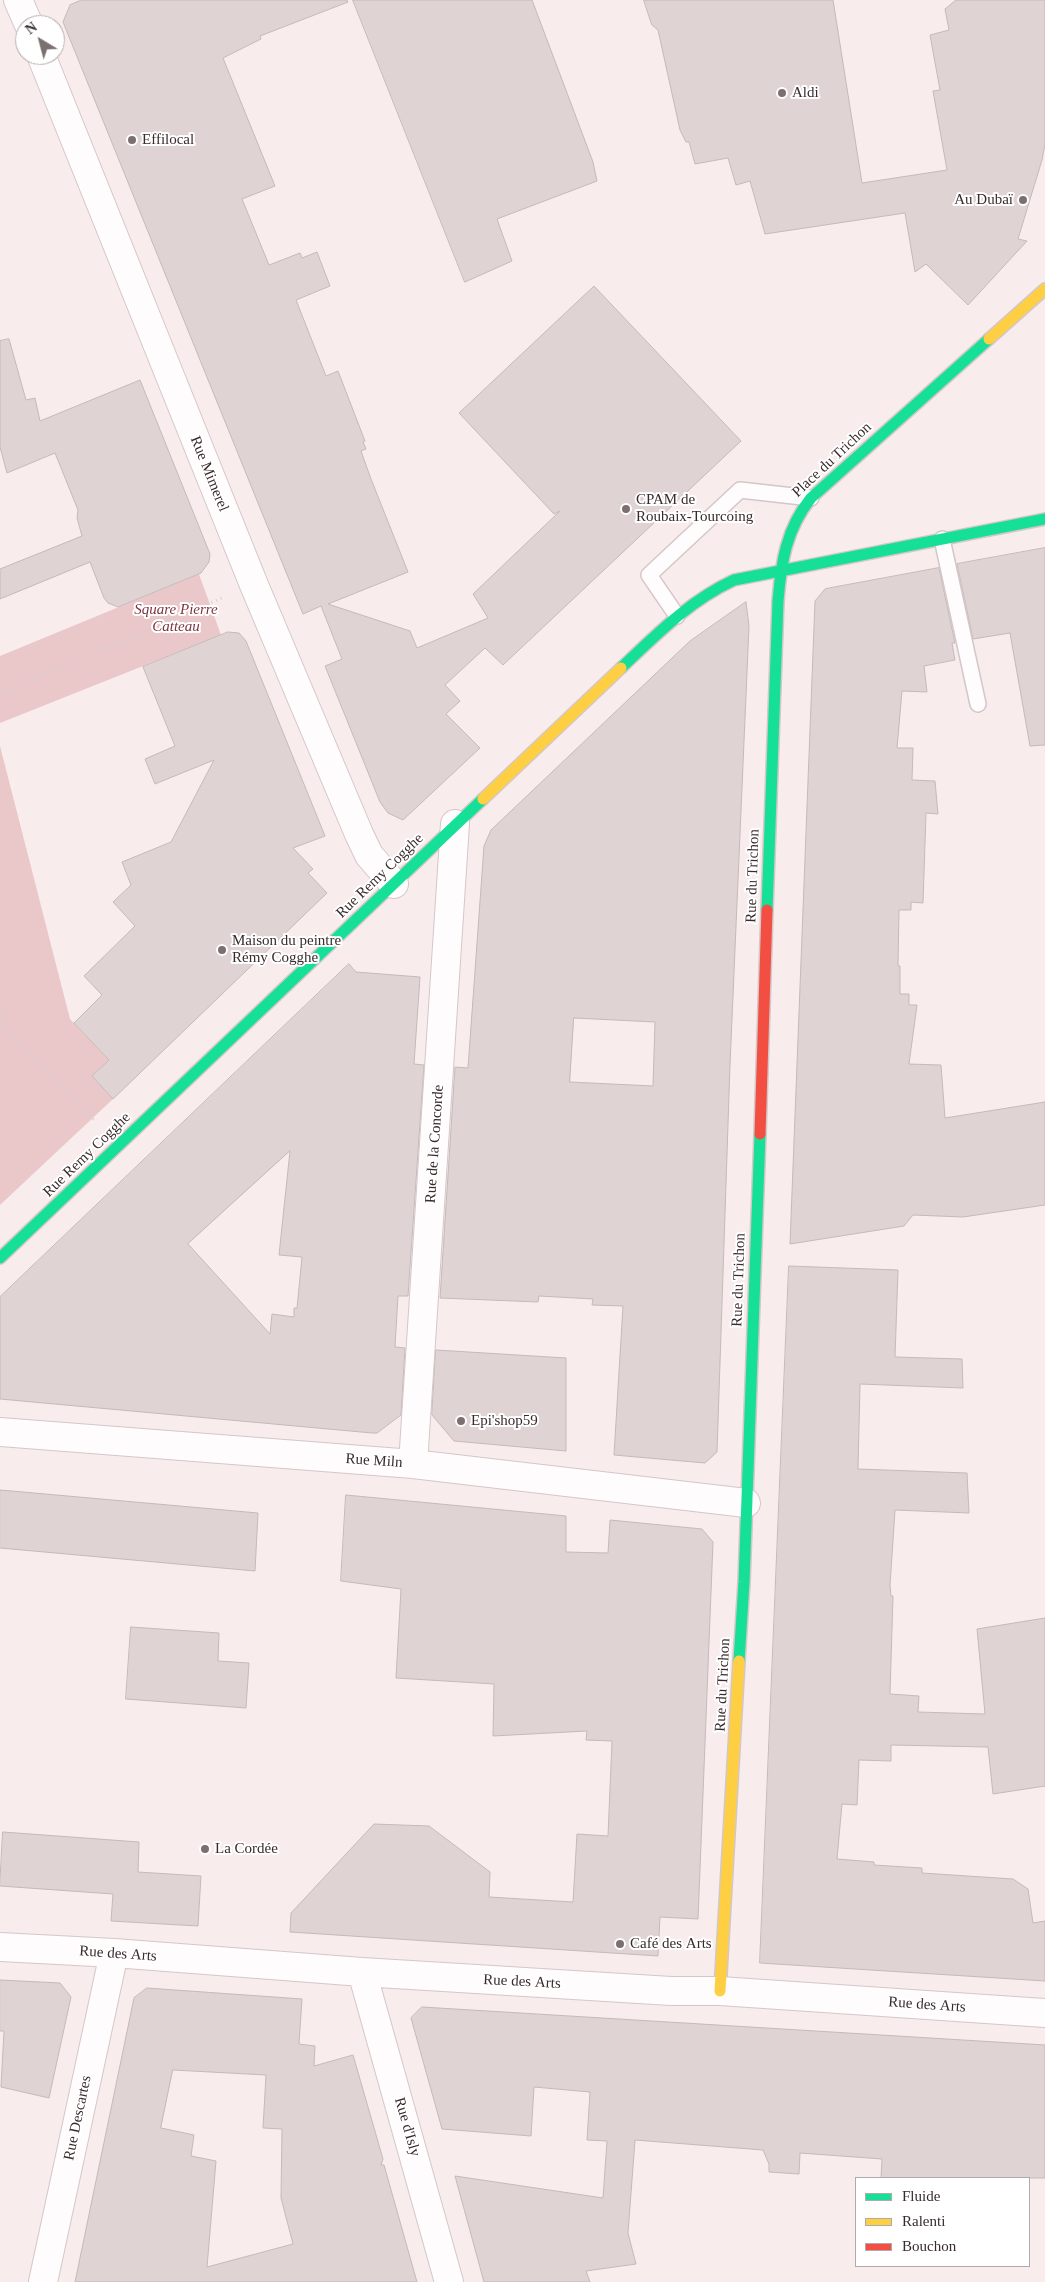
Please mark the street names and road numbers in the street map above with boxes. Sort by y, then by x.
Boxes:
street label: Place du Trichon [789,419,875,501]
street label: Rue Mimerel [186,434,232,514]
street label: Rue du Trichon [742,829,764,923]
street label: Rue Remy Cogghe [333,830,427,922]
street label: Rue de la Concorde [422,1084,448,1204]
street label: Rue Remy Cogghe [40,1109,134,1201]
street label: Rue du Trichon [728,1233,750,1327]
street label: Rue Miln [345,1450,403,1472]
street label: Rue du Trichon [712,1638,734,1732]
street label: Rue des Arts [79,1942,157,1966]
street label: Rue des Arts [483,1971,561,1993]
street label: Rue des Arts [888,1993,966,2017]
street label: Rue Descartes [60,2074,96,2162]
street label: Rue d'Isly [390,2095,424,2159]

